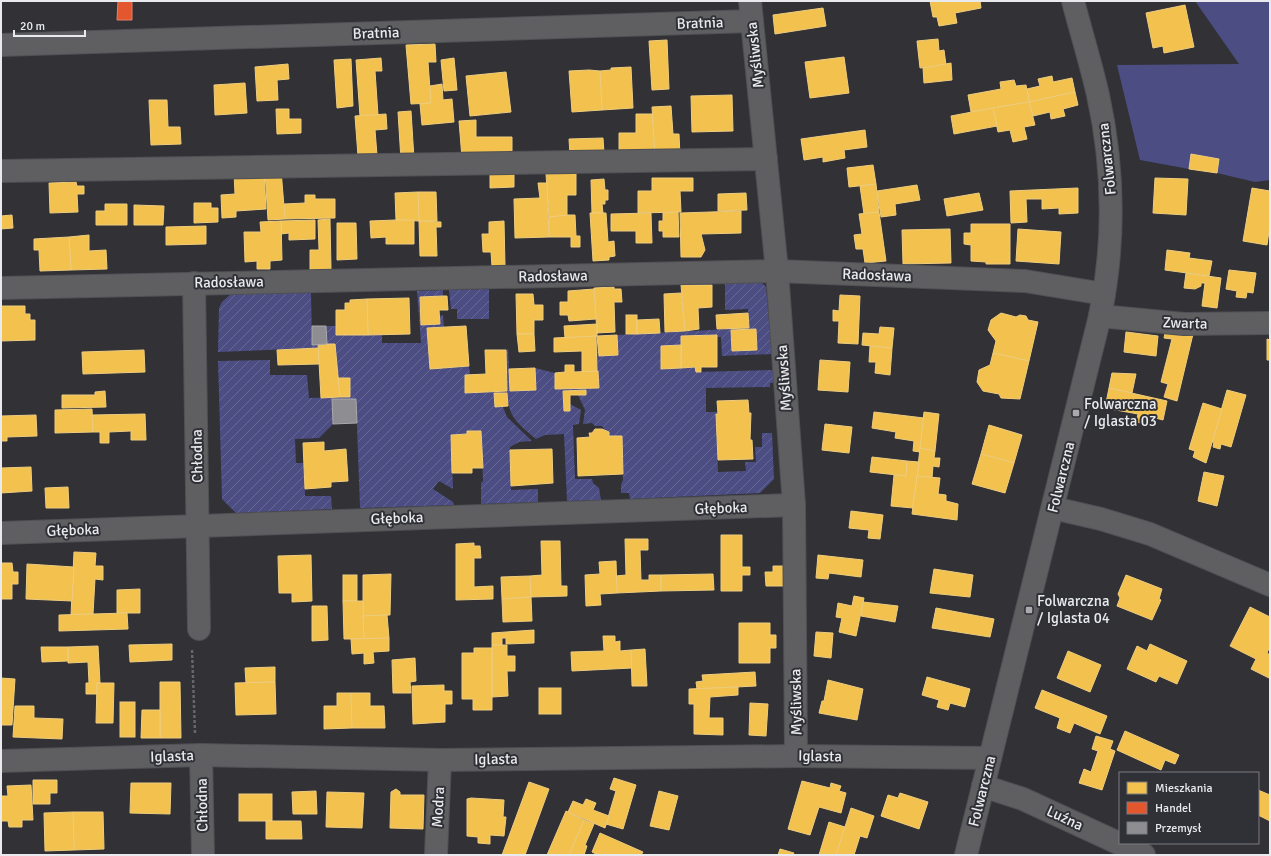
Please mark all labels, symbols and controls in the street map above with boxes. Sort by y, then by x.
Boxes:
scale bar [14,12,85,38]
street label: Bratnia [676,13,724,33]
text: 20 m [20,19,45,34]
street label: Myśliwska [743,21,767,89]
street label: Bratnia [352,23,400,43]
street label: Folwarczna [1094,122,1120,196]
street label: Radosława [842,265,912,285]
street label: Radosława [518,266,588,286]
street label: Radosława [194,272,264,292]
street label: Zwarta [1162,313,1208,333]
street label: Myśliwska [773,344,795,412]
place label: Folwarczna / Iglasta 03 [1084,395,1157,430]
marker: Folwarczna / Iglasta 03 [1071,408,1081,418]
street label: Chłodna [188,429,206,483]
street label: Folwarczna [1043,440,1079,514]
street label: Głęboka [694,498,748,518]
street label: Głęboka [370,508,424,528]
street label: Głęboka [46,520,100,540]
place label: Folwarczna / Iglasta 04 [1037,592,1110,627]
marker: Folwarczna / Iglasta 04 [1024,605,1034,615]
street label: Myśliwska [786,669,806,735]
street label: Iglasta [150,746,194,766]
street label: Iglasta [798,747,842,765]
street label: Iglasta [474,750,518,768]
street label: Folwarczna [964,754,1000,828]
legend [1119,772,1259,844]
street label: Chłodna [193,778,211,832]
text: Mieszkania [1155,781,1213,796]
street label: Modra [428,786,448,828]
text: Handel [1155,801,1192,816]
street label: Luźna [1044,802,1086,834]
text: Przemysł [1155,821,1202,836]

